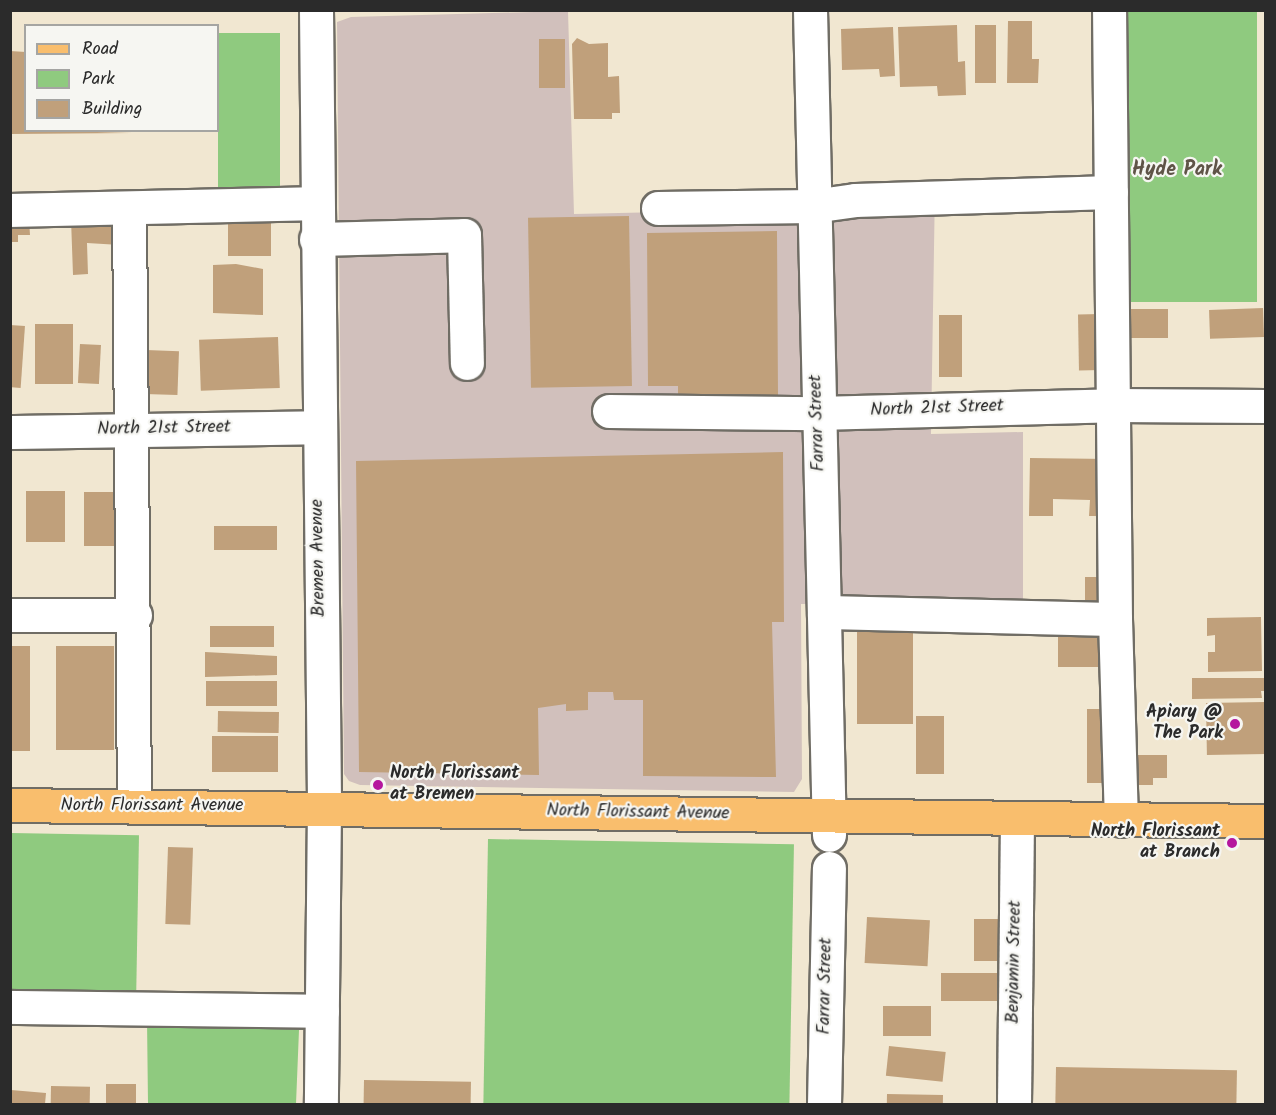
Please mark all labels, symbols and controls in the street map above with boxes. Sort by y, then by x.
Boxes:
legend [24,24,219,132]
text: Road [82,35,118,64]
text: Park [82,65,115,94]
text: Building [82,95,142,124]
district label: Hyde Park [1132,158,1222,182]
street label: Farrar Street [806,374,830,472]
street label: North 21st Street [870,396,1004,422]
street label: North 21st Street [97,417,231,441]
street label: Bremen Avenue [307,499,331,617]
place label: Apiary @ The Park [1146,703,1223,746]
marker: Apiary @ The Park [1228,717,1242,731]
place label: North Florissant at Bremen [390,764,519,806]
marker: North Florissant at Bremen [371,778,385,792]
street label: North Florissant Avenue [61,795,243,817]
street label: North Florissant Avenue [546,801,730,825]
place label: North Florissant at Branch [1091,822,1220,864]
marker: North Florissant at Branch [1225,836,1239,850]
street label: Benjamin Street [1003,900,1027,1024]
street label: Farrar Street [814,937,838,1035]

